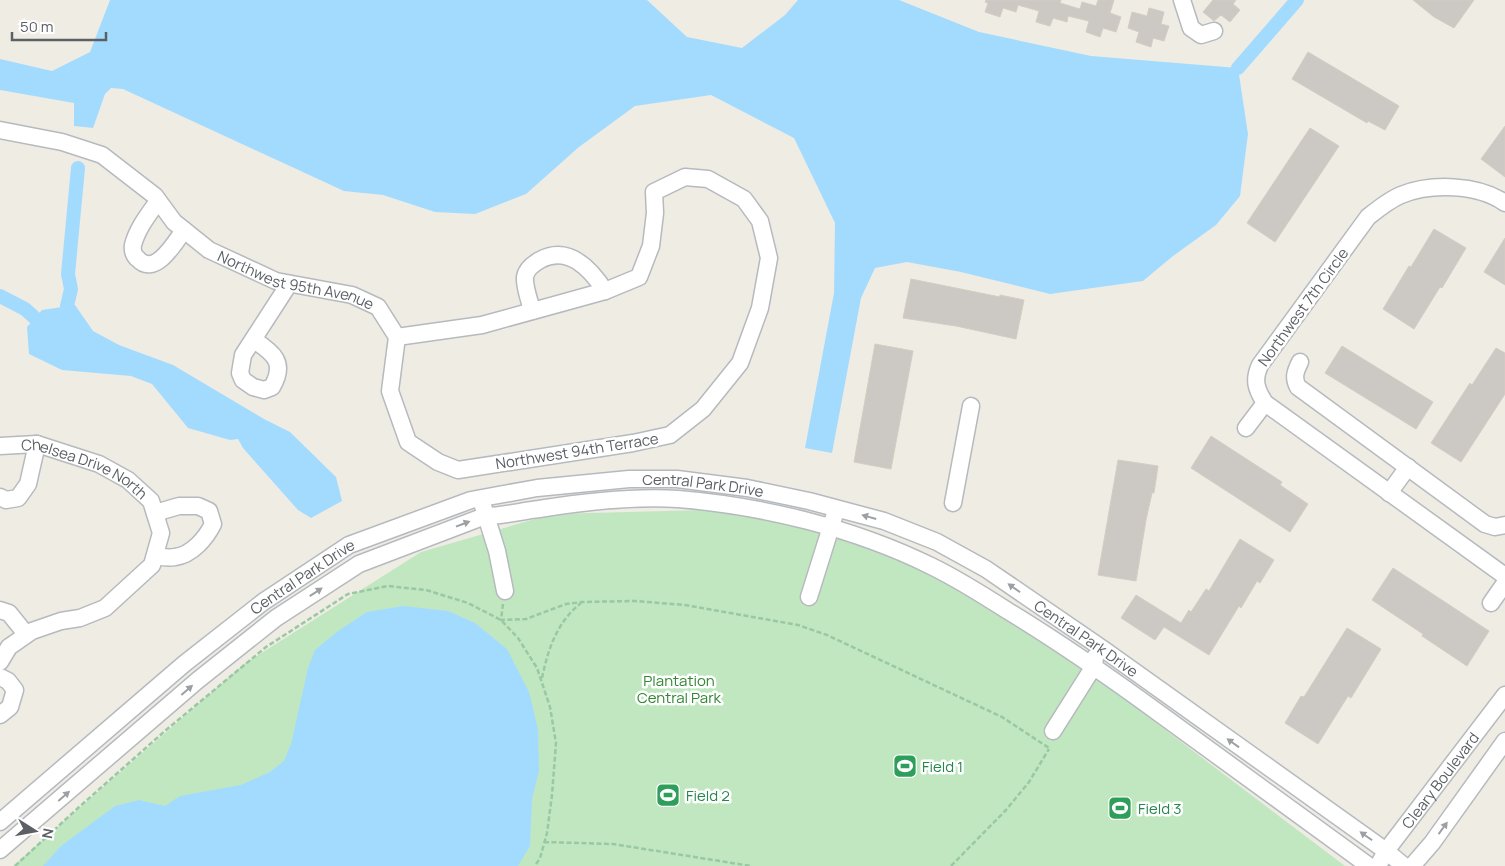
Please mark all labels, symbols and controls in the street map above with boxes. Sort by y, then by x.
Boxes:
scale bar [12,10,106,42]
text: 50 m [20,16,54,37]
street label: Northwest 7th Circle [1253,243,1353,370]
street label: Northwest 95th Avenue [214,245,378,314]
street label: Northwest 94th Terrace [494,428,660,474]
street label: Chelsea Drive North [21,433,152,504]
street label: Central Park Drive [642,469,766,502]
one-way arrow [862,513,877,521]
one-way arrow [456,520,471,528]
street label: Central Park Drive [245,533,358,619]
one-way arrow [1008,583,1021,594]
one-way arrow [310,587,323,597]
street label: Central Park Drive [1030,595,1143,682]
park label: Plantation Central Park [637,670,722,708]
one-way arrow [181,685,193,696]
street label: Cleary Boulevard [1396,728,1484,833]
one-way arrow [1226,738,1240,748]
sports icon: Field 1 [892,753,918,779]
place label: Field 1 [922,756,963,777]
sports icon: Field 2 [655,782,681,808]
place label: Field 2 [686,785,730,806]
one-way arrow [57,790,70,801]
sports icon: Field 3 [1107,795,1133,821]
place label: Field 3 [1138,798,1182,819]
north arrow [10,806,60,856]
one-way arrow [1437,822,1448,835]
text: N [38,827,59,840]
one-way arrow [1359,831,1373,841]

